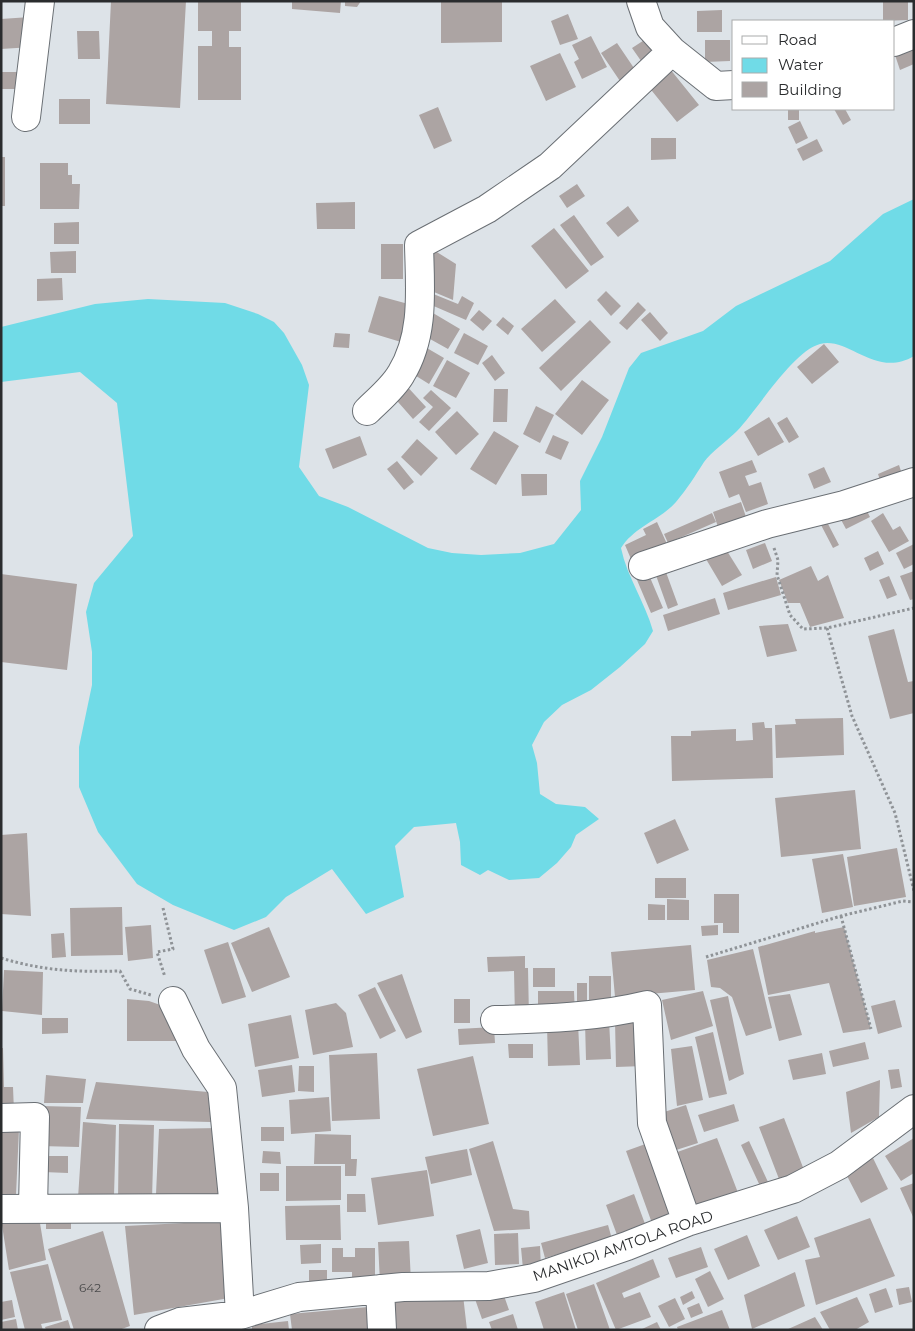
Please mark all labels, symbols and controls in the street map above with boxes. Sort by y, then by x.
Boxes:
legend [732,20,895,110]
text: Road [778,30,817,49]
text: Water [778,55,824,74]
text: Building [778,80,842,99]
street label: MANIKDI AMTOLA ROAD [530,1206,715,1285]
house number: 642 [79,1280,101,1295]

